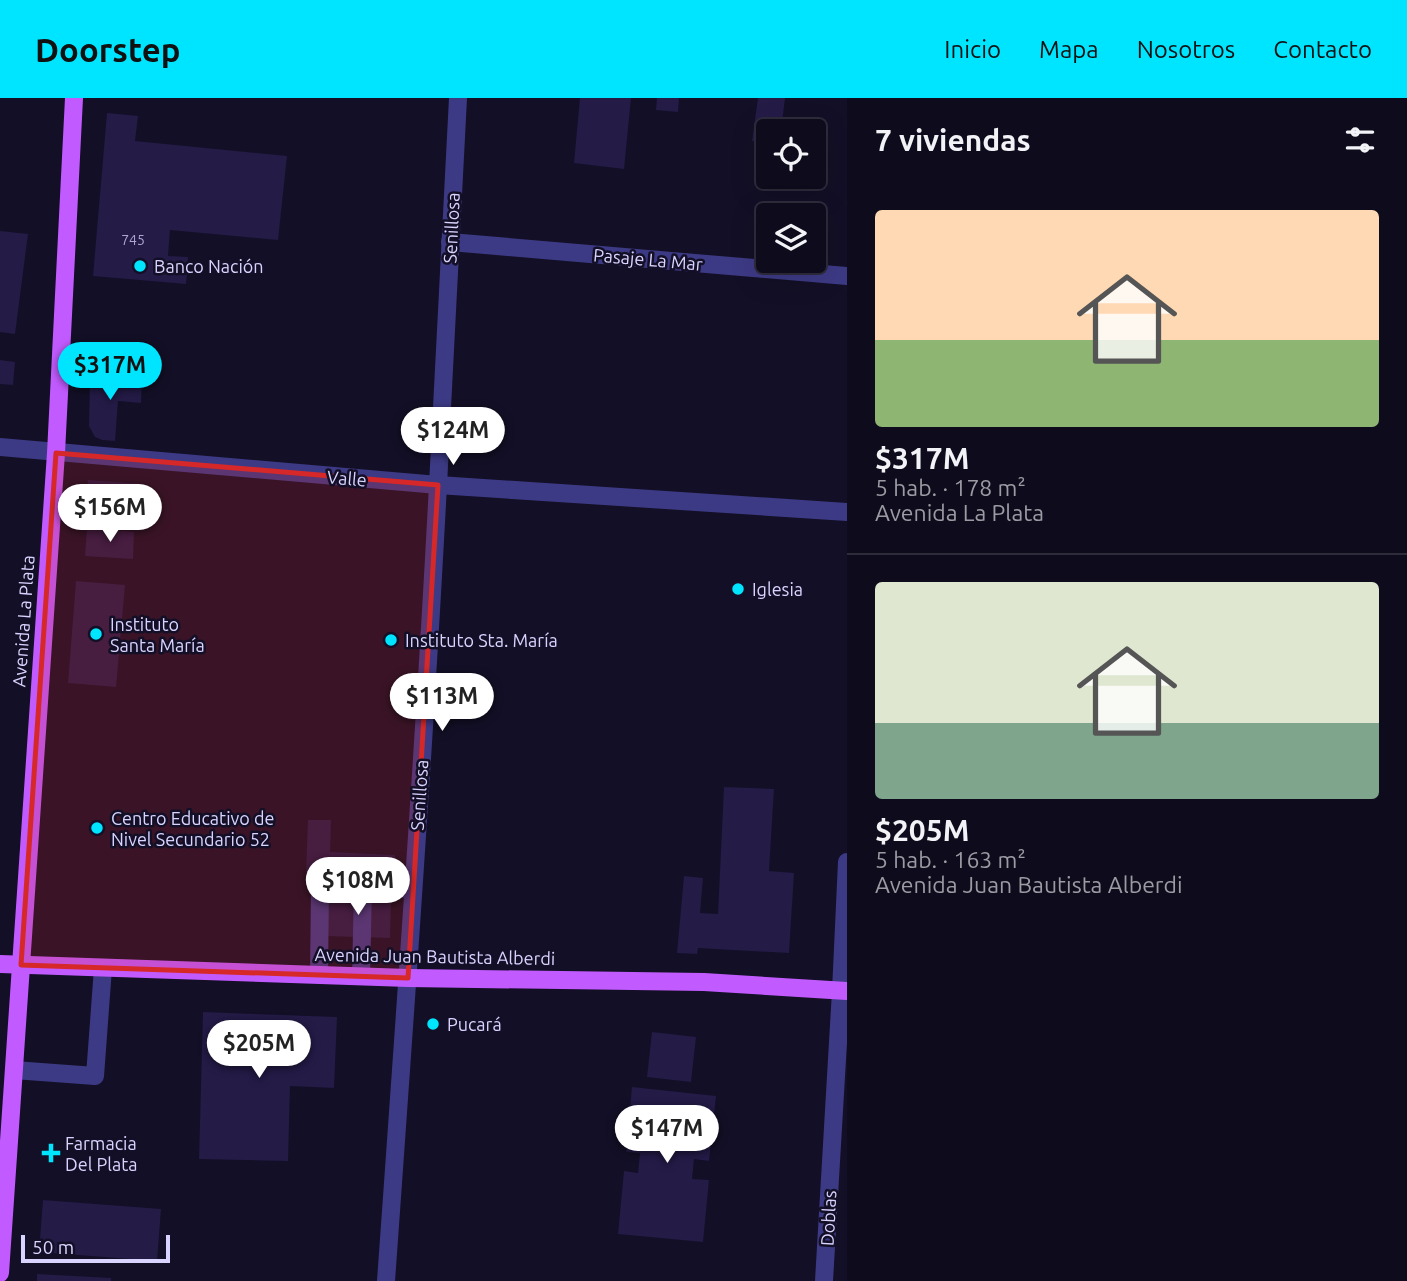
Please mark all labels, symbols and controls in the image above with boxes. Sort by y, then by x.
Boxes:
text: Doorstep [35,31,180,68]
text: Inicio [944,36,1001,63]
text: Mapa [1039,36,1099,63]
text: Nosotros [1137,36,1235,63]
text: Contacto [1273,36,1372,63]
map controls [756,119,826,273]
button: locate [756,119,826,189]
icon: filters [1341,121,1379,159]
text: 7 viviendas [875,123,1031,157]
street label: Senillosa [439,192,463,264]
button: layers [756,203,826,273]
house number: 745 [121,232,145,248]
street label: Pasaje La Mar [593,244,704,274]
place label: Banco Nación [154,256,264,276]
icon: home [1064,256,1190,382]
marker: Banco Nación [132,258,148,274]
pin: $317M [61,342,159,402]
text: $317M [74,352,146,377]
pin: $124M [404,408,502,467]
text: $124M [417,417,489,442]
text: $317M [875,441,969,475]
street label: Valle [326,466,368,490]
text: 5 hab. · 178 m² [875,475,1026,500]
pin: $156M [61,484,159,544]
text: $156M [74,494,146,519]
text: Avenida La Plata [875,500,1044,525]
street label: Avenida La Plata [8,554,38,688]
place label: Iglesia [752,579,803,599]
marker: Iglesia [730,581,746,597]
place label: Instituto Santa María [110,614,205,655]
marker: Instituto Santa María [88,626,104,642]
icon: home [1064,628,1190,754]
place label: Instituto Sta. María [405,630,558,650]
marker: Instituto Sta. María [383,632,399,648]
pin: $113M [393,674,491,733]
text: $113M [406,683,478,708]
street label: Senillosa [407,759,431,831]
place label: Centro Educativo de Nivel Secundario 52 [111,808,274,849]
text: $205M [875,813,969,847]
marker: Centro Educativo de Nivel Secundario 52 [89,820,105,836]
text: 5 hab. · 163 m² [875,847,1026,872]
pin: $108M [309,858,407,917]
text: $108M [322,867,394,892]
text: Avenida Juan Bautista Alberdi [875,872,1183,897]
street label: Avenida Juan Bautista Alberdi [314,944,556,968]
place label: Pucará [447,1014,502,1034]
marker: Pucará [425,1016,441,1032]
pin: $205M [210,1020,308,1080]
text: $205M [223,1030,295,1055]
pin: $147M [618,1105,716,1165]
text: $147M [631,1115,703,1140]
place label: Farmacia Del Plata [65,1133,138,1174]
marker: Farmacia Del Plata [43,1145,59,1161]
street label: Doblas [817,1190,839,1246]
scale bar [21,1232,170,1264]
text: 50 m [32,1236,74,1258]

